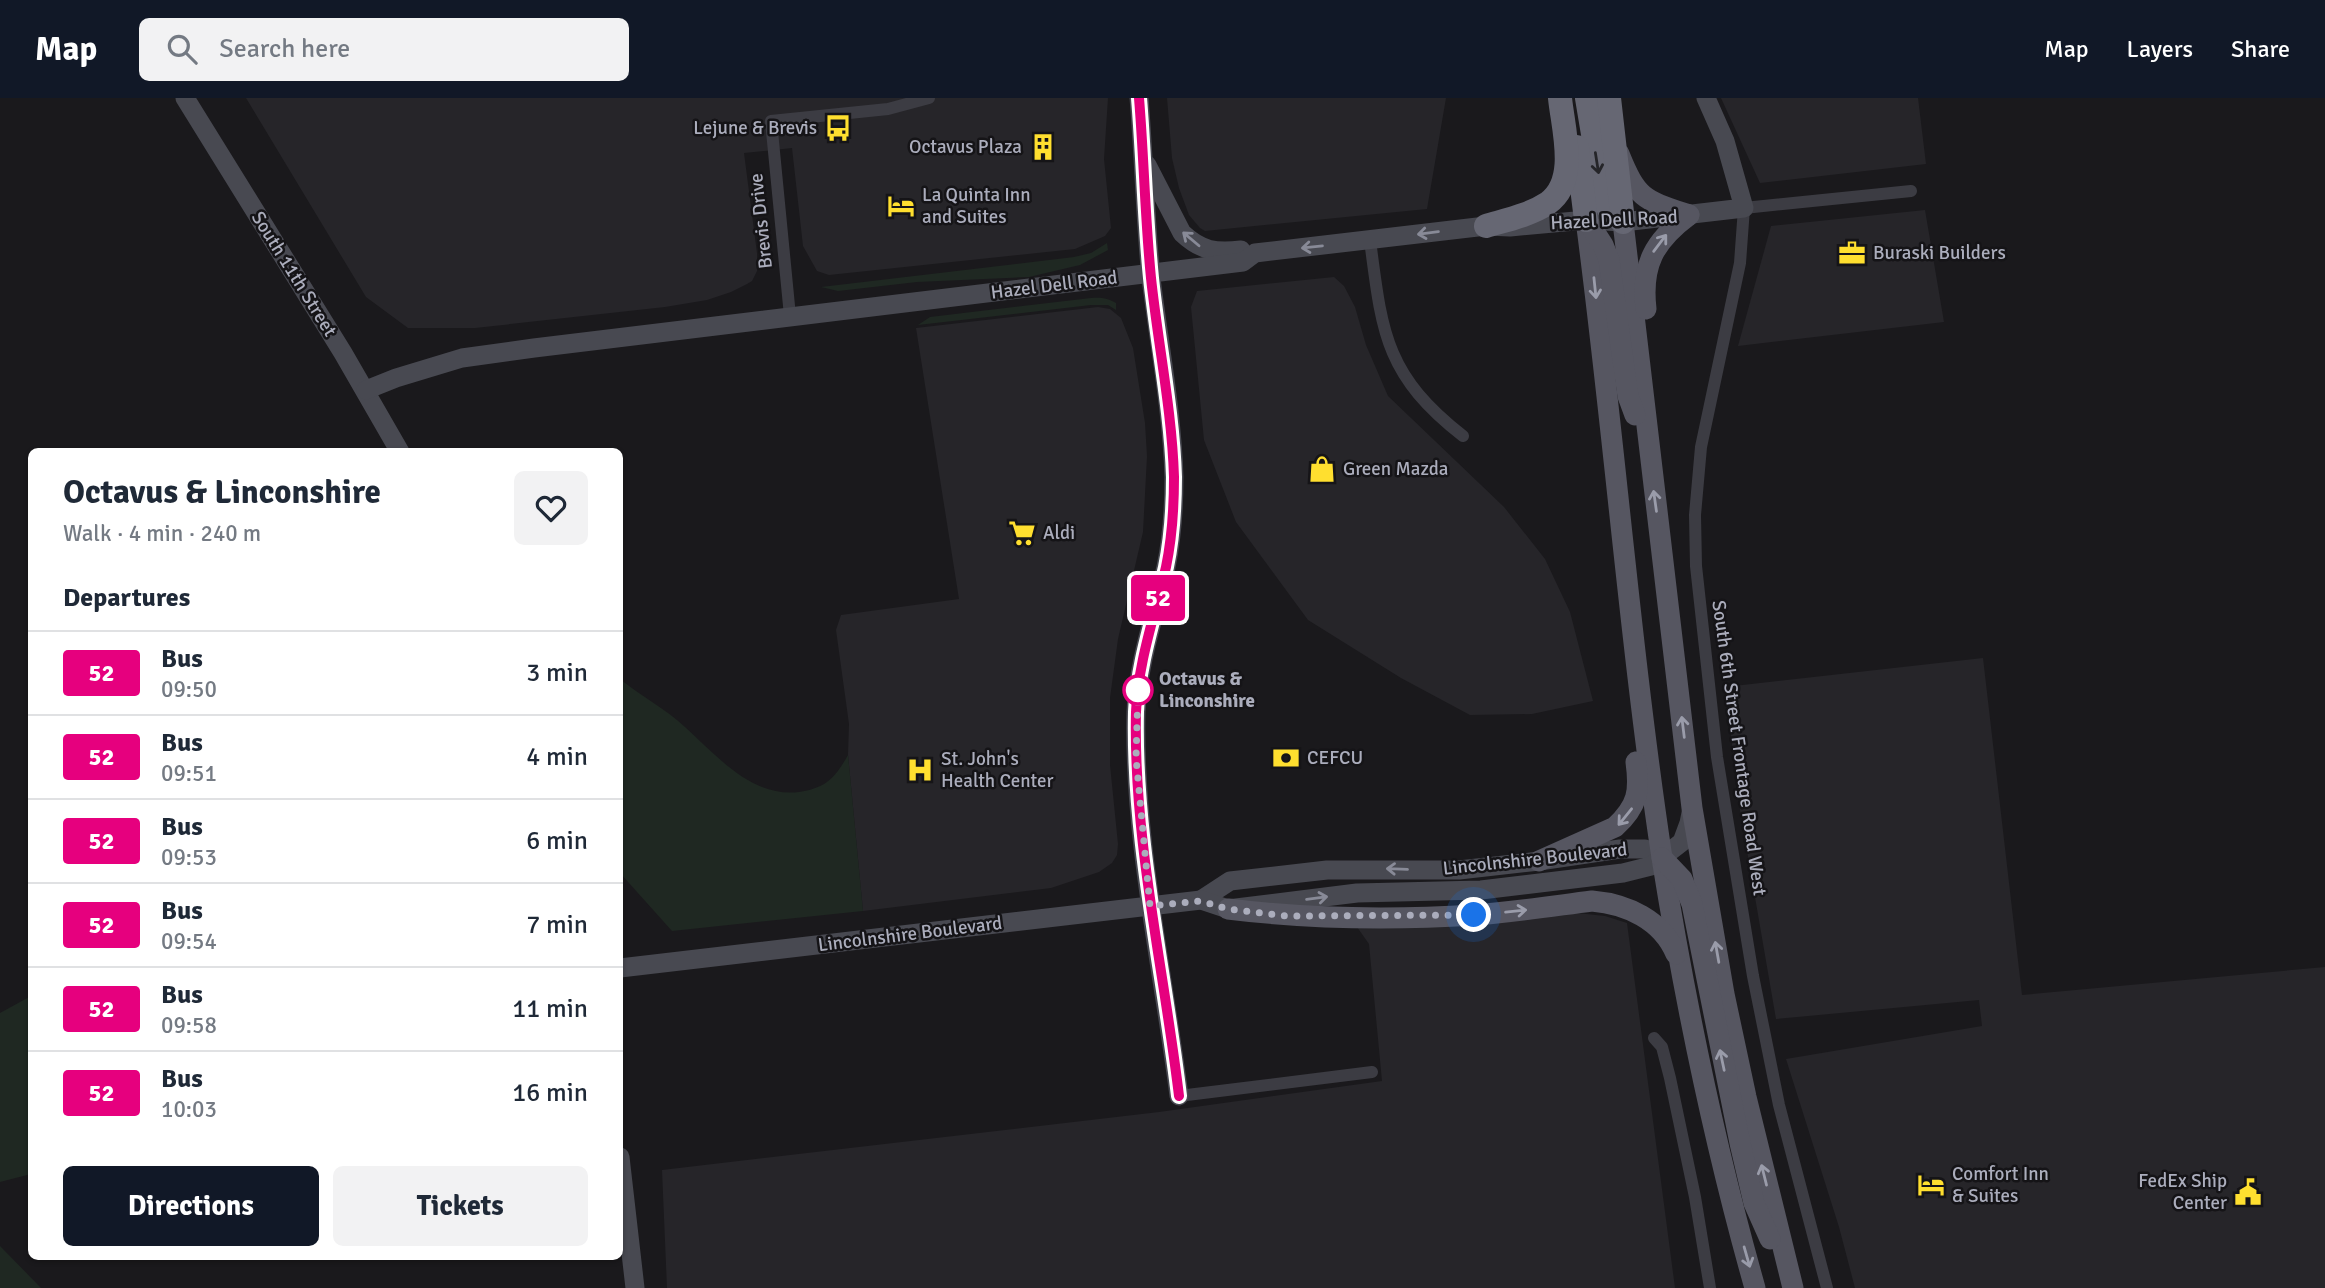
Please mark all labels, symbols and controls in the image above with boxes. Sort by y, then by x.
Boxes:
search box [139,18,629,81]
text: Map [35,29,97,70]
icon: search [163,30,201,68]
text: Search here [219,33,350,65]
text: Map [2044,34,2089,64]
text: Layers [2127,34,2193,64]
text: Share [2231,34,2290,64]
bus stop icon: Lejune & Brevis [823,113,853,143]
place label: Lejune & Brevis [693,116,817,140]
building icon: Octavus Plaza [1028,132,1058,162]
place label: Octavus Plaza [909,135,1022,159]
one-way arrow [1591,152,1604,174]
street label: Brevis Drive [744,172,778,270]
place label: La Quinta Inn and Suites [922,183,1031,229]
hotel icon: La Quinta Inn and Suites [886,191,916,221]
street label: Hazel Dell Road [1550,205,1678,235]
street label: South 11th Street [246,207,342,341]
one-way arrow [1417,226,1440,239]
one-way arrow [1182,231,1200,247]
one-way arrow [1653,234,1667,253]
office icon: Buraski Builders [1837,238,1867,268]
one-way arrow [1301,240,1324,253]
place label: Buraski Builders [1873,241,2006,265]
street label: Hazel Dell Road [989,265,1119,305]
one-way arrow [1588,276,1601,299]
shop icon: Green Mazda [1307,454,1337,484]
place label: Green Mazda [1343,457,1448,481]
button: heart [514,471,588,545]
text: Octavus & Linconshire [63,472,381,513]
one-way arrow [1648,491,1661,513]
supermarket icon: Aldi [1007,518,1037,548]
text: Walk · 4 min · 240 m [63,519,261,548]
place label: Aldi [1043,521,1075,545]
line badge: 52 [1126,575,1190,621]
text: Departures [63,582,190,614]
text: 52 [1145,583,1171,613]
street label: South 6th Street Frontage Road West [1706,599,1772,898]
text: Bus [161,643,203,675]
text: 3 min [526,657,588,689]
text: 52 [89,658,114,688]
place label: Octavus & Linconshire [1159,667,1255,713]
text: 09:50 [161,675,217,704]
marker: Octavus & Linconshire [1123,675,1153,705]
one-way arrow [1676,716,1689,739]
text: Bus [161,727,203,759]
text: 4 min [526,741,588,773]
text: 52 [89,742,114,772]
bank icon: CEFCU [1271,743,1301,773]
place label: CEFCU [1307,746,1363,770]
place label: St. John's Health Center [941,747,1054,793]
hospital icon: St. John's Health Center [905,755,935,785]
text: 09:51 [161,759,217,788]
one-way arrow [1617,807,1632,825]
text: Bus [161,811,203,843]
text: 6 min [526,825,588,857]
text: 52 [89,826,114,856]
street label: Lincolnshire Boulevard [1442,837,1628,881]
text: 09:53 [161,843,217,872]
one-way arrow [1386,863,1409,876]
one-way arrow [1305,892,1328,905]
text: Bus [161,895,203,927]
your location [1456,897,1491,932]
one-way arrow [1504,904,1527,917]
text: 7 min [526,909,588,941]
text: 52 [89,910,114,940]
street label: Lincolnshire Boulevard [817,911,1003,957]
text: 09:54 [161,927,217,956]
one-way arrow [1710,941,1723,964]
text: Bus [161,979,203,1011]
text: 11 min [512,993,588,1025]
text: 52 [89,994,114,1024]
text: 09:58 [161,1011,217,1040]
one-way arrow [1714,1049,1728,1072]
text: Bus [161,1063,203,1095]
text: 16 min [512,1077,588,1109]
text: 52 [89,1078,114,1108]
text: 10:03 [161,1095,217,1124]
place label: Comfort Inn & Suites [1952,1162,2049,1208]
one-way arrow [1757,1164,1770,1186]
button: Directions [63,1166,319,1246]
button: Tickets [333,1166,588,1246]
place label: FedEx Ship Center [2138,1169,2227,1215]
hotel icon: Comfort Inn & Suites [1916,1170,1946,1200]
public building icon: FedEx Ship Center [2233,1177,2263,1207]
one-way arrow [1741,1246,1754,1268]

